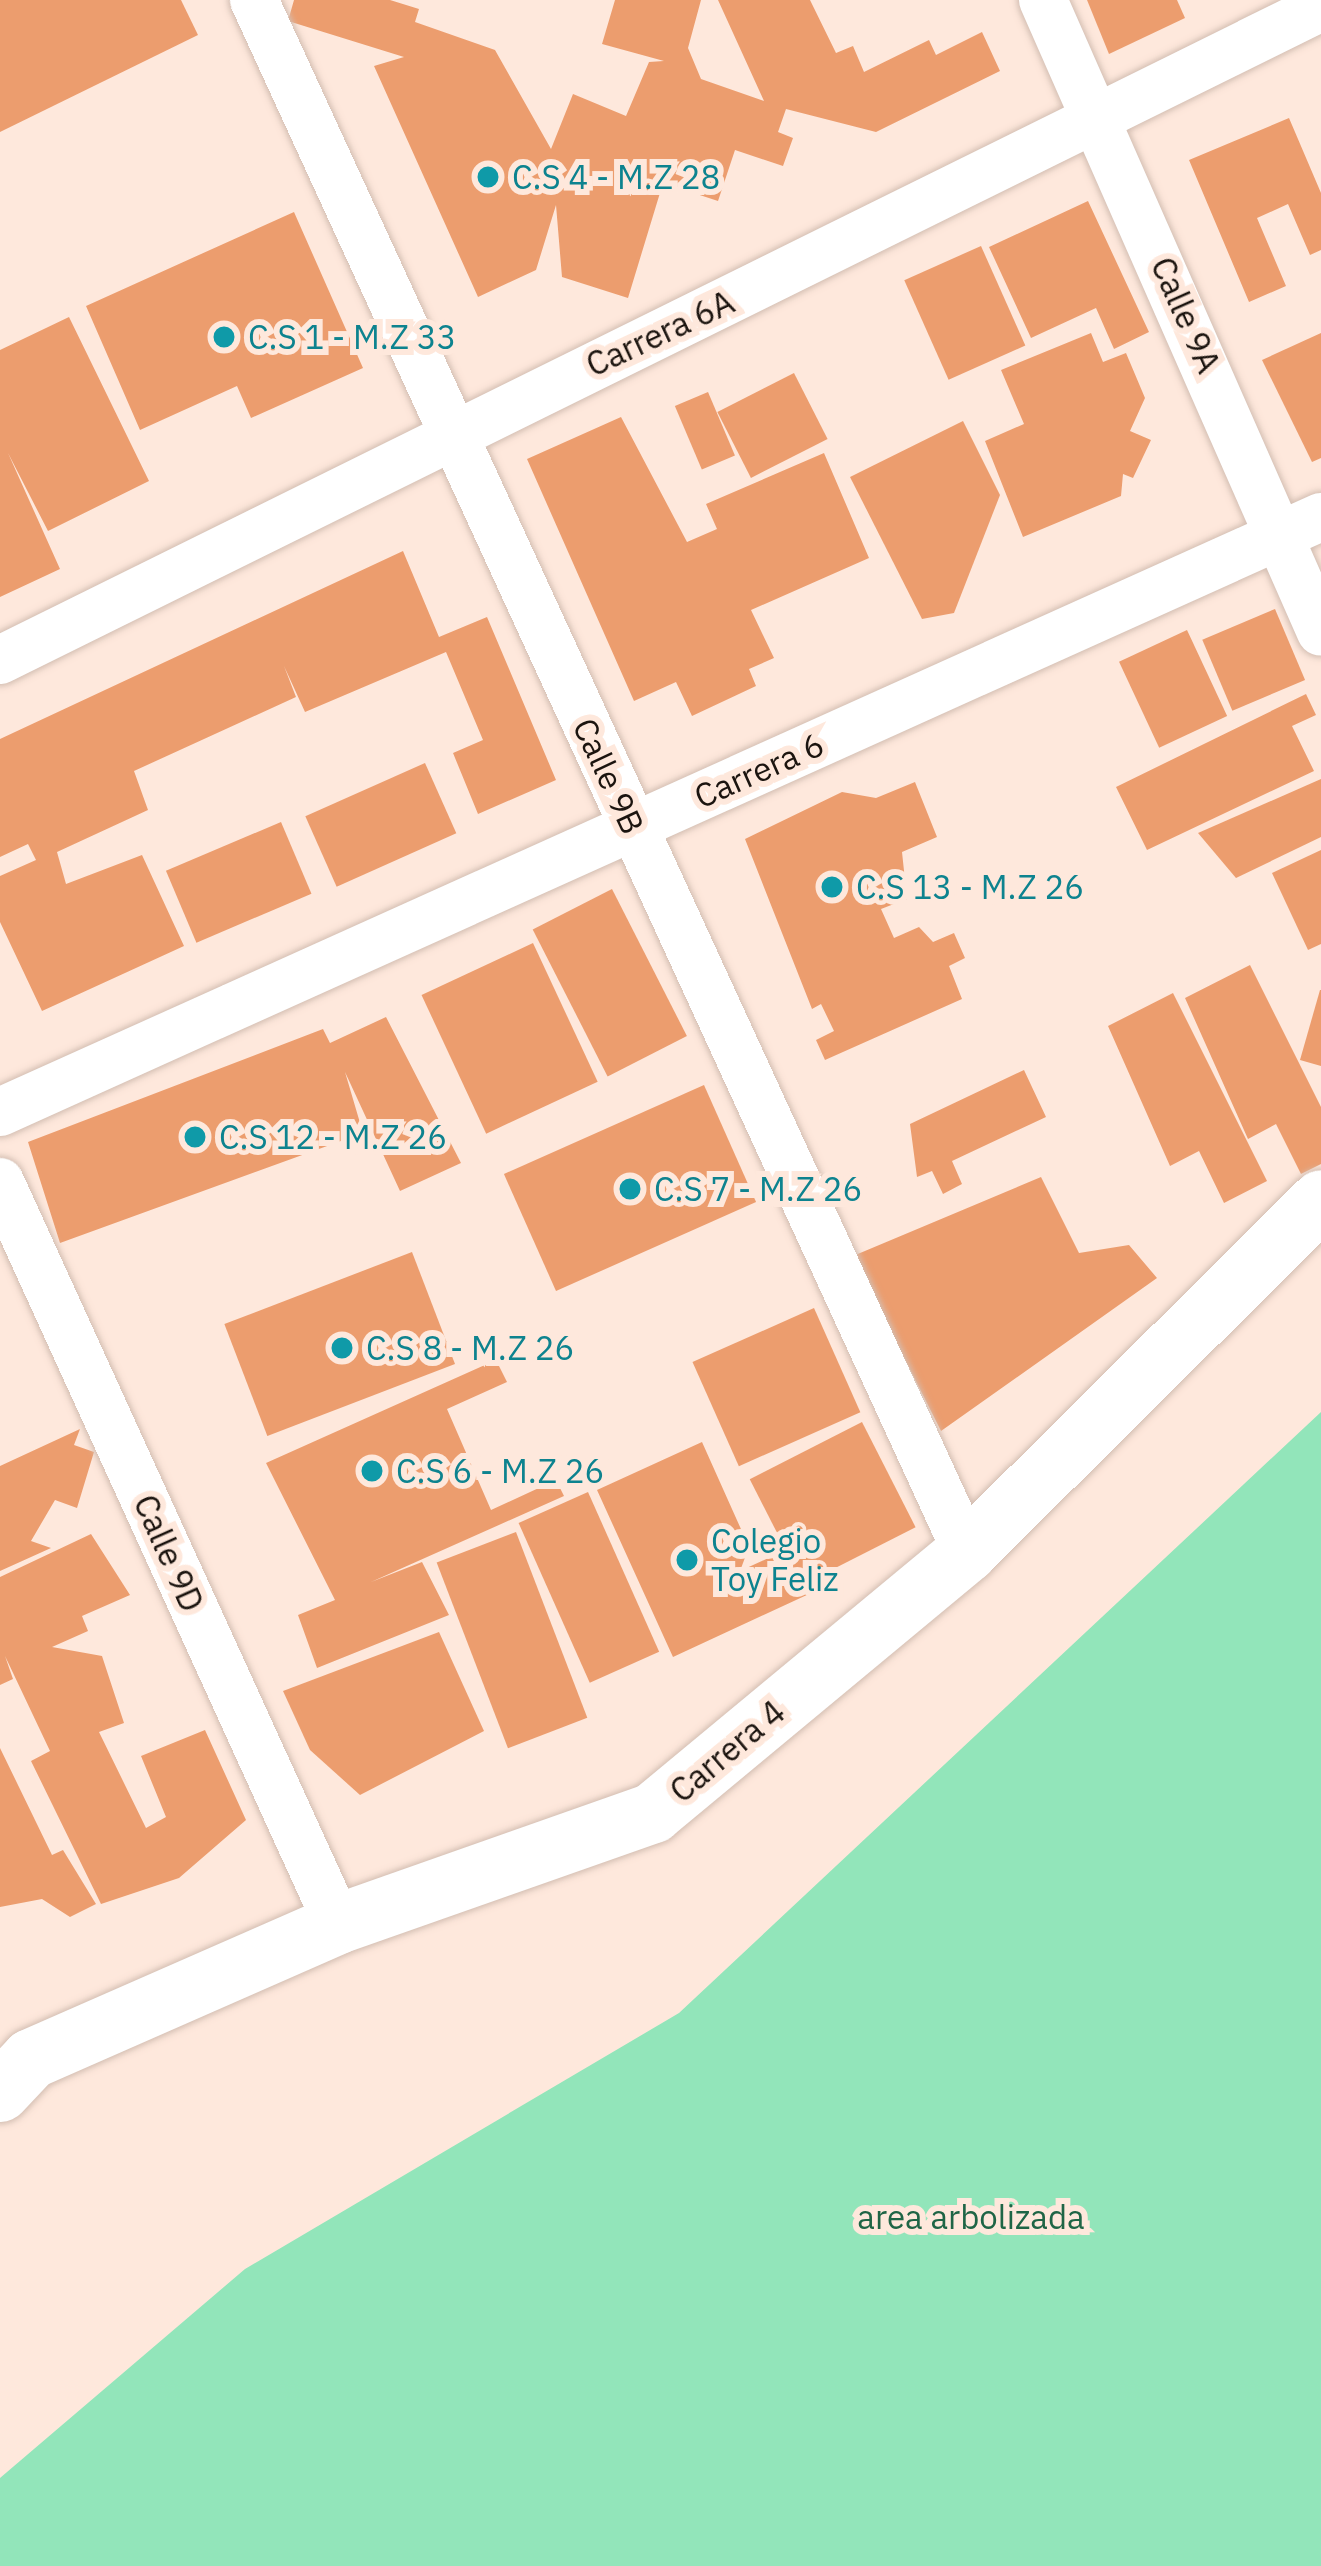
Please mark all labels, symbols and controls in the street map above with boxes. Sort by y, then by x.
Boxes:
place label: C.S 4 - M.Z 28 [512,157,720,197]
marker: C.S 4 - M.Z 28 [475,164,501,190]
street label: Calle 9A [1143,251,1229,379]
street label: Carrera 6A [580,282,740,384]
place label: C.S 1 - M.Z 33 [248,317,456,357]
marker: C.S 1 - M.Z 33 [211,324,237,350]
street label: Calle 9B [565,712,653,840]
street label: Carrera 6 [688,724,830,816]
place label: C.S 13 - M.Z 26 [856,867,1084,907]
marker: C.S 13 - M.Z 26 [819,874,845,900]
place label: C.S 12 - M.Z 26 [219,1117,447,1157]
marker: C.S 12 - M.Z 26 [182,1124,208,1150]
place label: C.S 7 - M.Z 26 [654,1169,862,1209]
marker: C.S 7 - M.Z 26 [617,1176,643,1202]
place label: C.S 8 - M.Z 26 [366,1328,574,1368]
marker: C.S 8 - M.Z 26 [329,1335,355,1361]
place label: C.S 6 - M.Z 26 [396,1451,604,1491]
marker: C.S 6 - M.Z 26 [359,1458,385,1484]
street label: Calle 9D [126,1488,212,1618]
place label: Colegio Toy Feliz [711,1521,839,1599]
marker: Colegio Toy Feliz [674,1547,700,1573]
street label: Carrera 4 [662,1692,792,1810]
park label: area arbolizada [857,2197,1085,2237]

